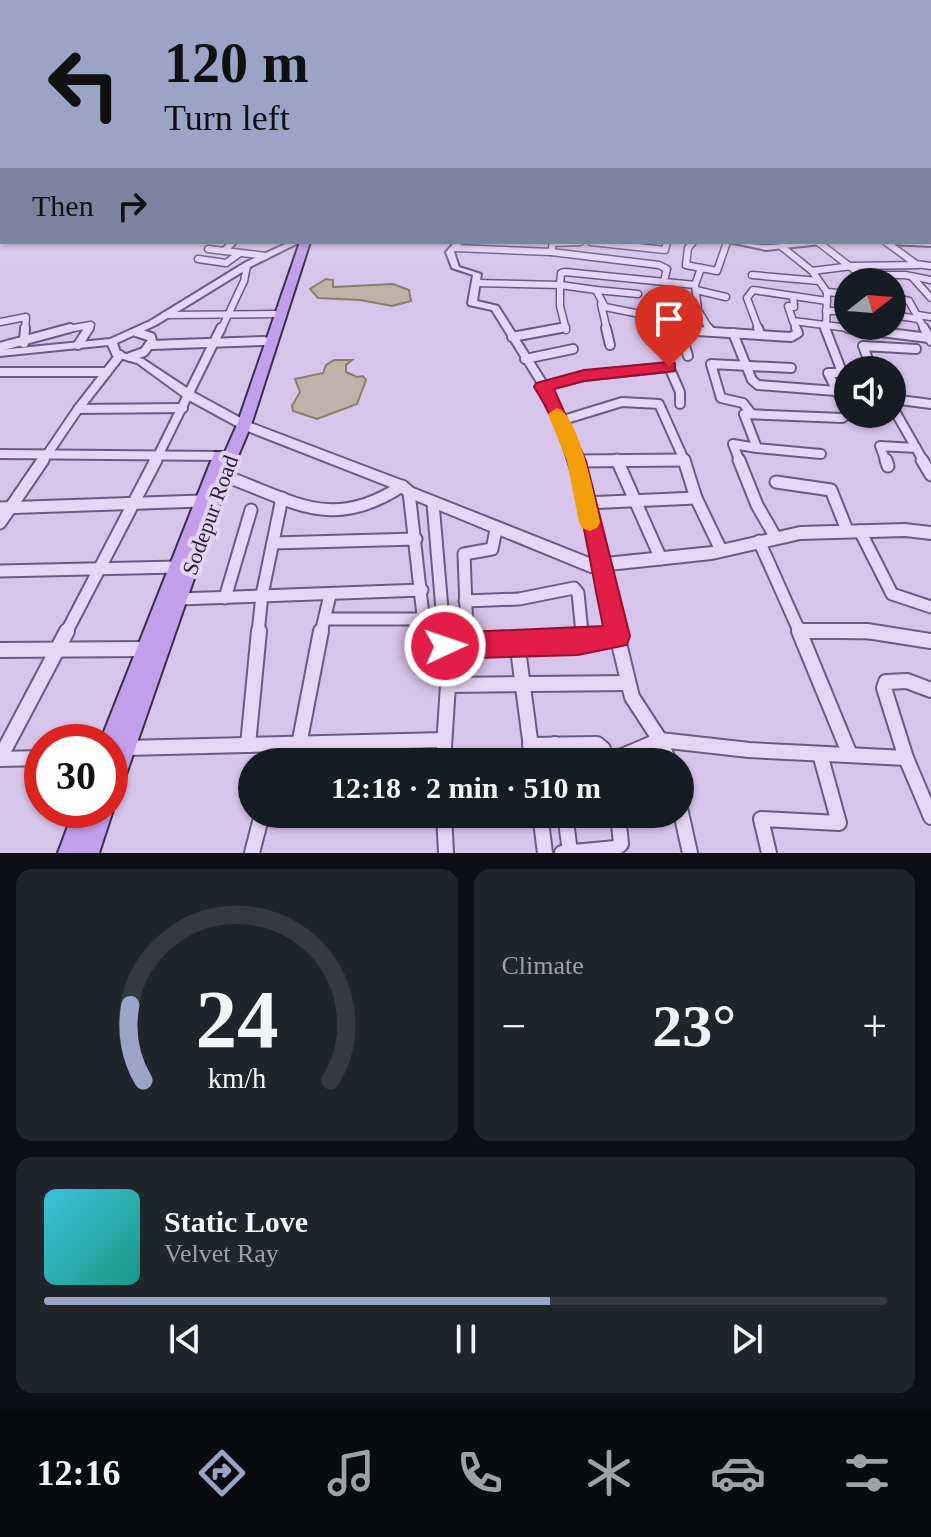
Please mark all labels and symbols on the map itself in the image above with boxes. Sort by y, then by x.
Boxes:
north arrow [834,268,906,340]
pin [635,285,703,367]
street label: Sodepur Road [177,452,243,578]
position arrow [403,604,487,688]
speed limit sign: 30 [24,724,128,828]

